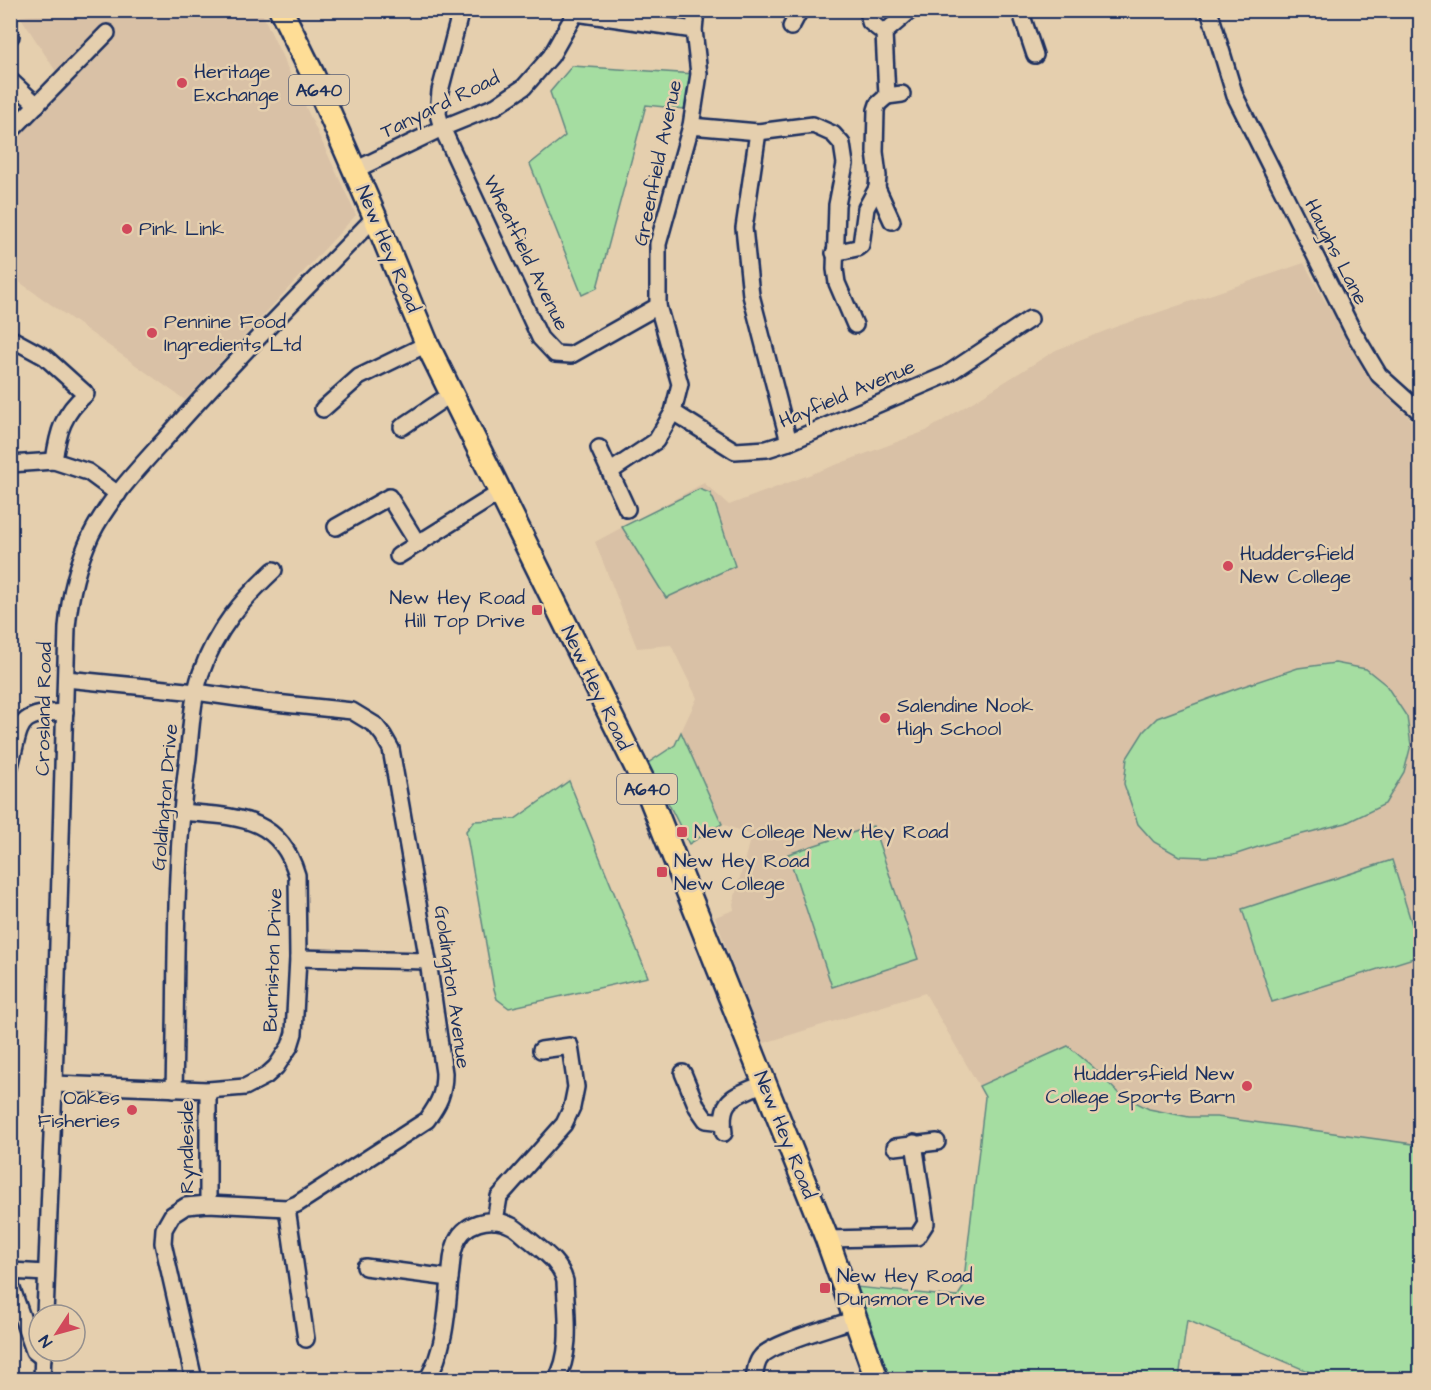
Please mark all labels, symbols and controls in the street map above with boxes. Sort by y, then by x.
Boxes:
place label: Heritage Exchange [194,58,279,110]
street label: Tanyard Road [376,64,505,147]
road number: A640 [289,75,349,105]
marker: Heritage Exchange [175,76,189,90]
street label: Greenfield Avenue [627,77,689,248]
street label: Wheatfield Avenue [476,171,576,336]
street label: New Hey Road [348,181,427,317]
street label: Haughs Lane [1296,194,1375,310]
place label: Pink Link [139,215,224,243]
marker: Pink Link [120,222,134,236]
place label: Pennine Food Ingredients Ltd [164,308,302,360]
marker: Pennine Food Ingredients Ltd [145,326,159,340]
street label: Hayfield Avenue [775,353,920,436]
place label: Huddersfield New College [1240,540,1354,592]
marker: Huddersfield New College [1221,559,1235,573]
place label: New Hey Road Hill Top Drive [390,584,525,635]
marker: New Hey Road Hill Top Drive [530,603,544,617]
street label: New Hey Road [553,621,638,755]
street label: Crosland Road [29,642,59,776]
place label: Salendine Nook High School [897,692,1033,744]
marker: Salendine Nook High School [878,711,892,725]
street label: Goldington Drive [145,722,186,872]
road number: A640 [617,774,677,804]
place label: New College New Hey Road [694,818,949,847]
marker: New College New Hey Road [675,825,689,839]
place label: New Hey Road New College [674,847,809,899]
marker: New Hey Road New College [655,865,669,879]
street label: Burniston Drive [256,887,290,1032]
street label: Goldington Avenue [426,904,477,1071]
place label: Huddersfield New College Sports Barn [1046,1060,1235,1112]
street label: New Hey Road [746,1067,823,1203]
marker: Huddersfield New College Sports Barn [1240,1079,1254,1093]
place label: Oakes Fisheries [37,1084,120,1135]
street label: Ryndleside [173,1100,202,1194]
marker: Oakes Fisheries [125,1103,139,1117]
place label: New Hey Road Dunsmore Drive [837,1262,985,1313]
marker: New Hey Road Dunsmore Drive [818,1281,832,1295]
north arrow [27,1303,87,1363]
text: N [34,1331,58,1352]

